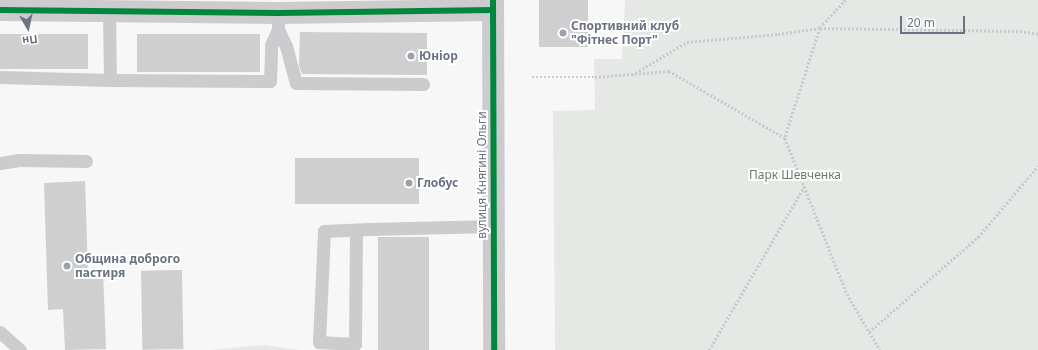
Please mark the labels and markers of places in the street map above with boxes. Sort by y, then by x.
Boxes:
place label: Спортивний клуб "Фітнес Порт" [571,19,679,47]
marker: Спортивний клуб "Фітнес Порт" [558,28,568,38]
place label: Юніор [419,49,458,63]
marker: Юніор [406,51,416,61]
place label: Глобус [417,176,458,190]
marker: Глобус [404,178,414,188]
place label: Община доброго пастиря [75,252,180,280]
marker: Община доброго пастиря [62,261,72,271]

